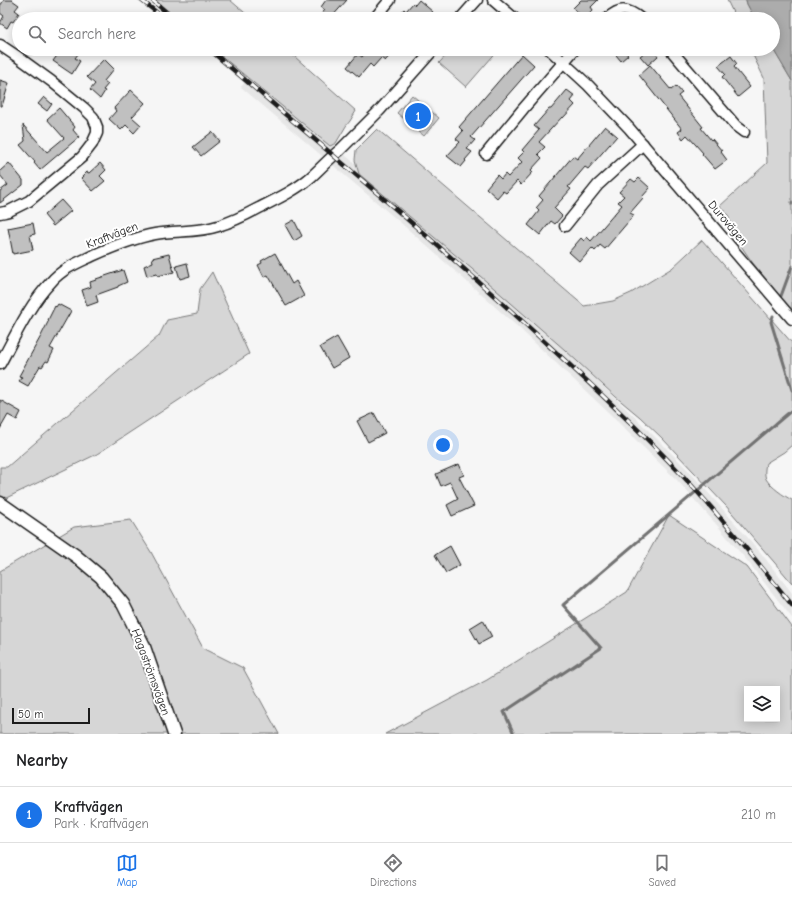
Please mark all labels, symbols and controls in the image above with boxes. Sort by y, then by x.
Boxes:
search box [12,12,780,56]
icon: search [26,23,48,45]
text: Search here [58,25,136,43]
pin: 1 [405,101,431,131]
street label: Durovägen [705,198,751,248]
street label: Kraftvägen [84,219,140,251]
your location [433,435,453,455]
street label: Hagaströmsvägen [129,627,173,717]
map controls [744,686,780,722]
button: layers [744,686,780,722]
scale bar [12,706,90,725]
text: 50 m [18,708,43,721]
text: Nearby [16,751,67,770]
text: Kraftvägen [54,798,123,816]
text: 1 [26,807,32,822]
text: 210 m [741,807,776,822]
text: Park · Kraftvägen [54,816,149,831]
tab: Map [116,852,138,889]
tab: Directions [370,852,417,889]
tab: Saved [649,852,676,889]

